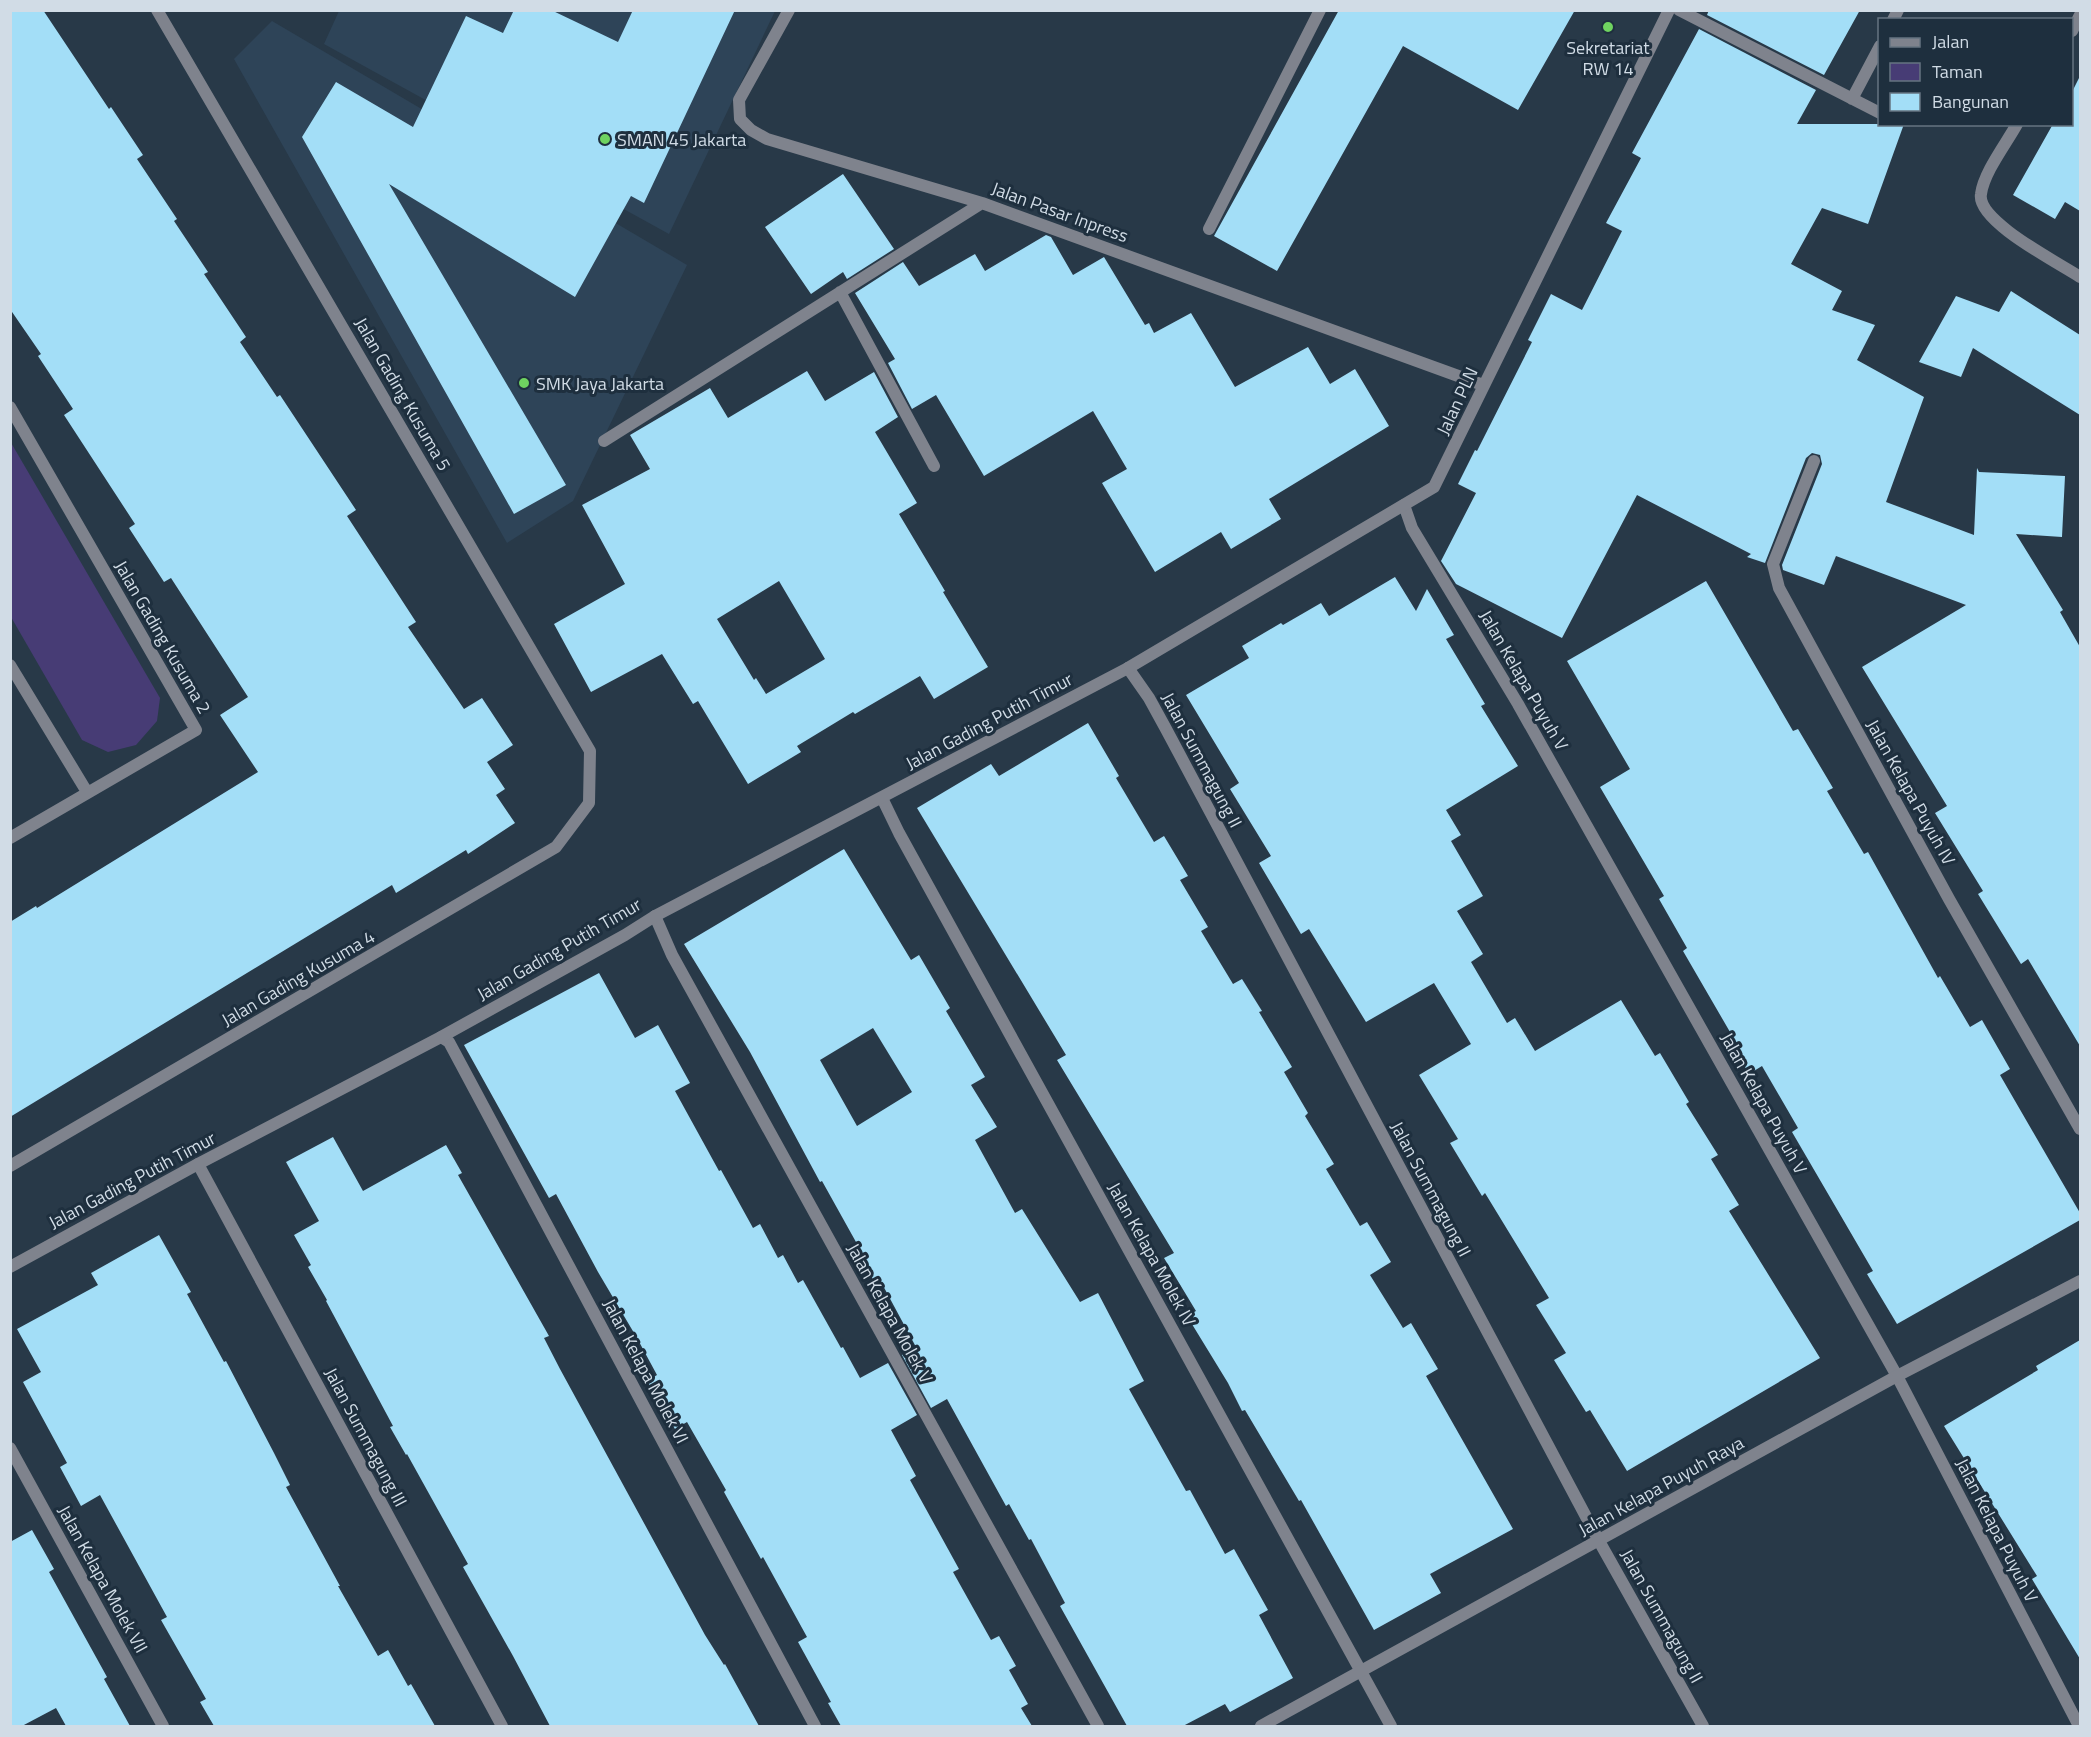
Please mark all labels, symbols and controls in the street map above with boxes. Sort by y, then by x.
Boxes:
legend [1878,18,2073,126]
marker: Sekretariat RW 14 [1601,20,1615,34]
text: Jalan [1932,28,1969,55]
place label: Sekretariat RW 14 [1566,34,1650,82]
text: Taman [1932,58,1983,85]
text: Bangunan [1932,88,2009,115]
place label: SMAN 45 Jakarta [617,126,746,153]
marker: SMAN 45 Jakarta [598,132,612,146]
street label: Jalan Pasar Inpress [988,175,1132,249]
street label: Jalan Gading Kusuma 5 [348,312,458,476]
street label: Jalan PLN [1429,362,1485,440]
place label: SMK Jaya Jakarta [536,370,664,397]
marker: SMK Jaya Jakarta [517,376,531,390]
street label: Jalan Gading Kusuma 2 [108,555,218,719]
street label: Jalan Kelapa Puyuh V [1473,605,1576,756]
street label: Jalan Gading Putih Timur [901,665,1077,777]
street label: Jalan Summagung II [1155,687,1249,833]
street label: Jalan Kelapa Puyuh IV [1860,714,1963,870]
street label: Jalan Gading Putih Timur [472,891,646,1007]
street label: Jalan Gading Kusuma 4 [216,923,380,1033]
street label: Jalan Kelapa Puyuh V [1714,1027,1814,1179]
street label: Jalan Summagung II [1384,1116,1478,1262]
street label: Jalan Gading Putih Timur [44,1124,220,1236]
street label: Jalan Kelapa Molek IV [1101,1177,1203,1331]
street label: Jalan Kelapa Molek V [840,1238,940,1388]
street label: Jalan Kelapa Molek VI [596,1294,696,1448]
street label: Jalan Summagung III [318,1362,414,1512]
street label: Jalan Kelapa Puyuh Raya [1573,1429,1749,1543]
street label: Jalan Kelapa Puyuh V [1949,1453,2045,1607]
street label: Jalan Kelapa Molek VII [51,1500,155,1658]
street label: Jalan Summagung II [1614,1544,1710,1688]

